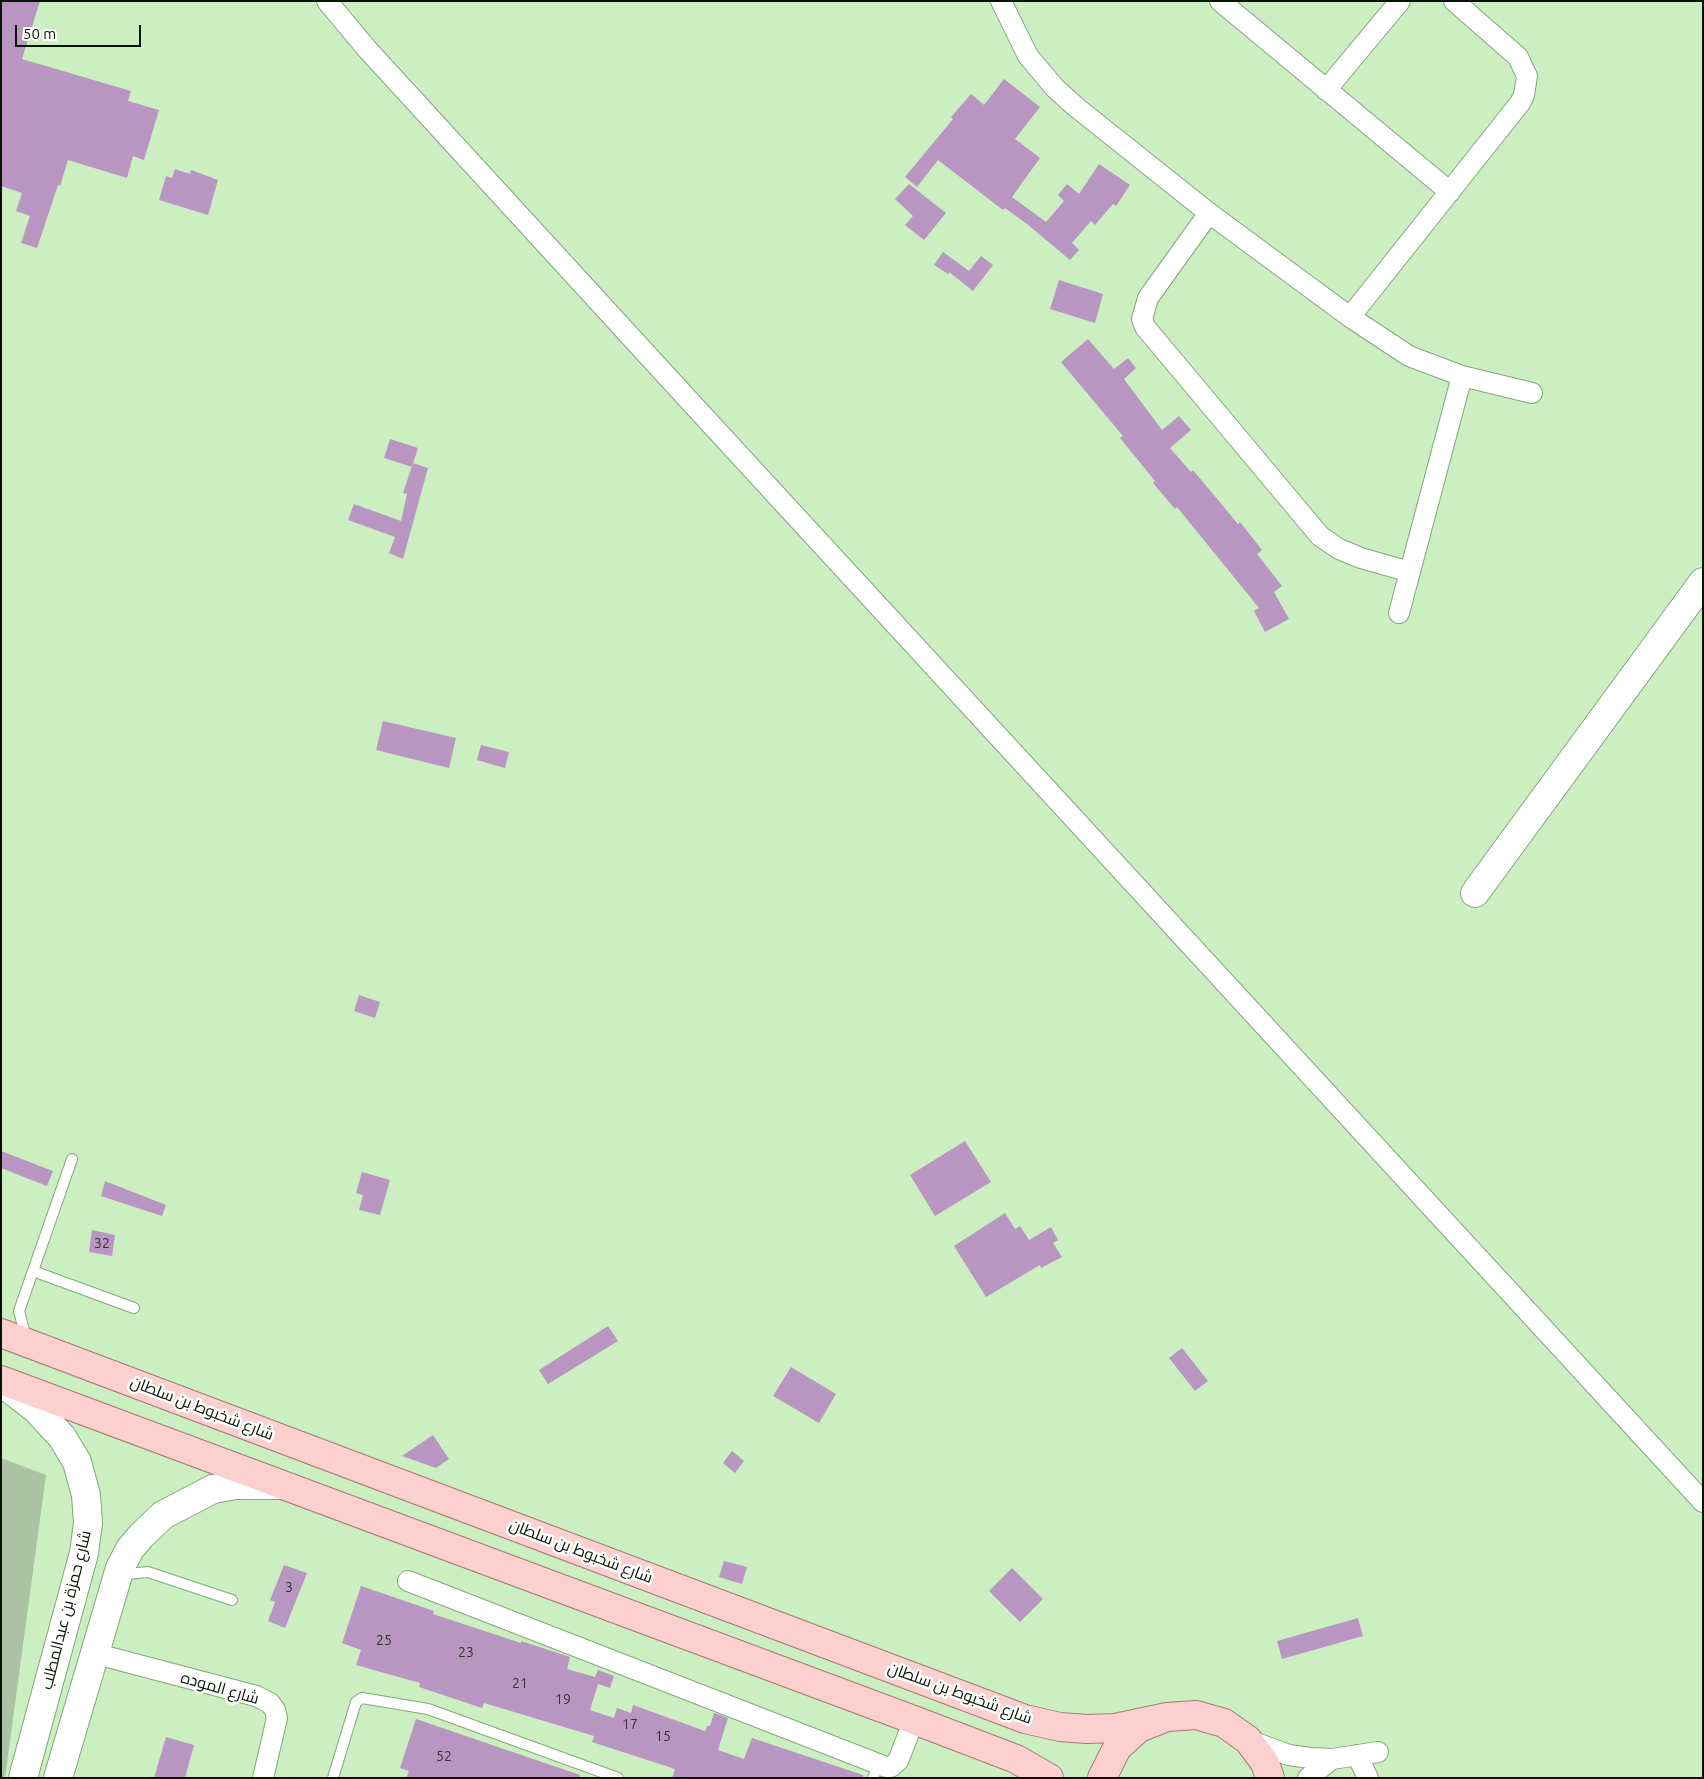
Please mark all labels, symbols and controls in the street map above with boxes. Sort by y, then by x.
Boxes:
scale bar [18,15,144,47]
text: 50 m [23,25,56,42]
house number: 32 [94,1235,110,1251]
street label: شارع شخبوط بن سلطان [128,1372,276,1444]
street label: شارع شخبوط بن سلطان [507,1515,655,1587]
street label: شارع حمزة بن عبدالمطلب [37,1528,95,1692]
house number: 3 [285,1579,293,1595]
house number: 25 [376,1632,392,1648]
house number: 23 [458,1644,474,1660]
street label: شارع شخبوط بن سلطان [885,1658,1035,1728]
street label: شارع الموده [179,1668,261,1708]
house number: 21 [512,1675,528,1691]
house number: 19 [555,1691,571,1707]
house number: 17 [622,1716,638,1732]
house number: 15 [655,1728,671,1744]
house number: 52 [436,1748,452,1764]

